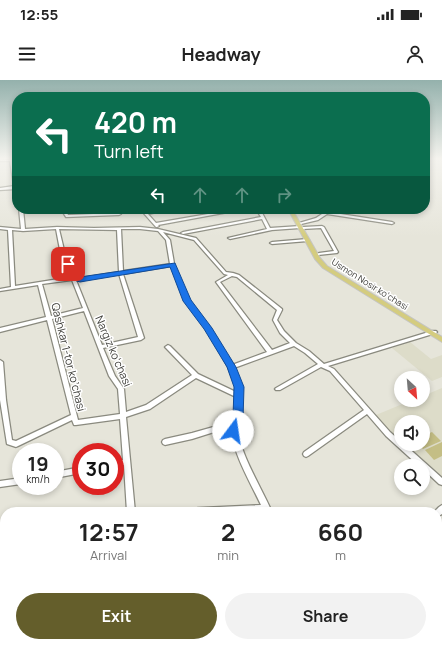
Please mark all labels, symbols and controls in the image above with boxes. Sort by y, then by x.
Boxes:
text: 12:55 [20,4,58,25]
text: Headway [182,42,260,66]
icon: menu [16,43,38,65]
icon: person [404,43,426,65]
text: 420 m [94,103,177,141]
icon: left [28,108,80,160]
text: Turn left [94,139,164,163]
icon: left [147,184,169,206]
icon: ahead [189,184,211,206]
icon: ahead [231,184,253,206]
icon: right [273,184,295,206]
pin [51,247,85,281]
icon: arrive [57,253,79,275]
street label: Usmon Nosir ko‘chasi [329,255,411,313]
street label: Qashkar 1-tor koʼchasi [48,301,90,413]
street label: Nargiz koʻchasi [92,313,136,389]
north arrow [394,371,430,407]
map controls [394,371,430,495]
position arrow [212,410,254,452]
button: sound [394,415,430,451]
speed limit sign: 30 [72,443,124,495]
text: 19 [27,450,49,477]
button: search [394,459,430,495]
text: km/h [26,472,50,486]
text: 12:57 [79,515,139,548]
text: 2 [221,515,235,548]
text: 660 [318,515,363,548]
text: Arrival [90,546,127,564]
text: min [217,546,239,564]
text: m [335,546,346,564]
button: Exit [16,593,217,639]
button: Share [225,593,426,639]

